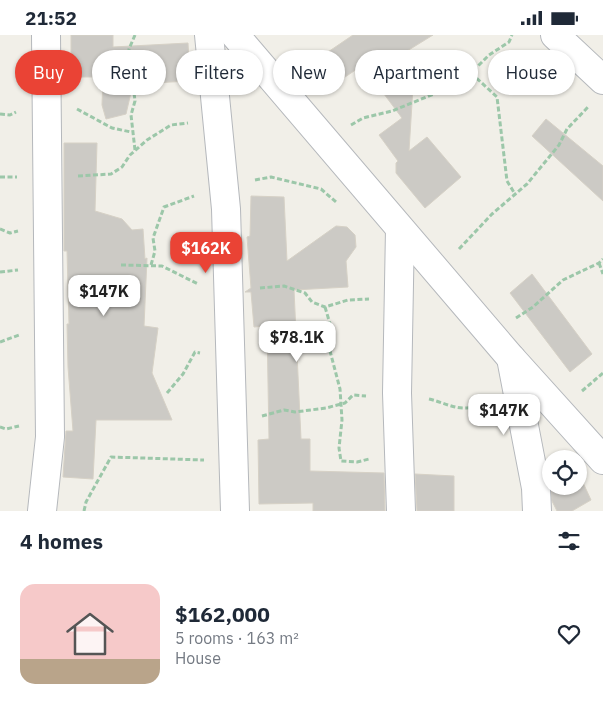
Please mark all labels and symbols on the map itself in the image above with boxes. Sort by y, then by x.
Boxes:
pin: $162K [171,231,241,274]
pin: $147K [69,275,139,317]
pin: $78.1K [256,321,338,363]
pin: $147K [469,393,539,436]

